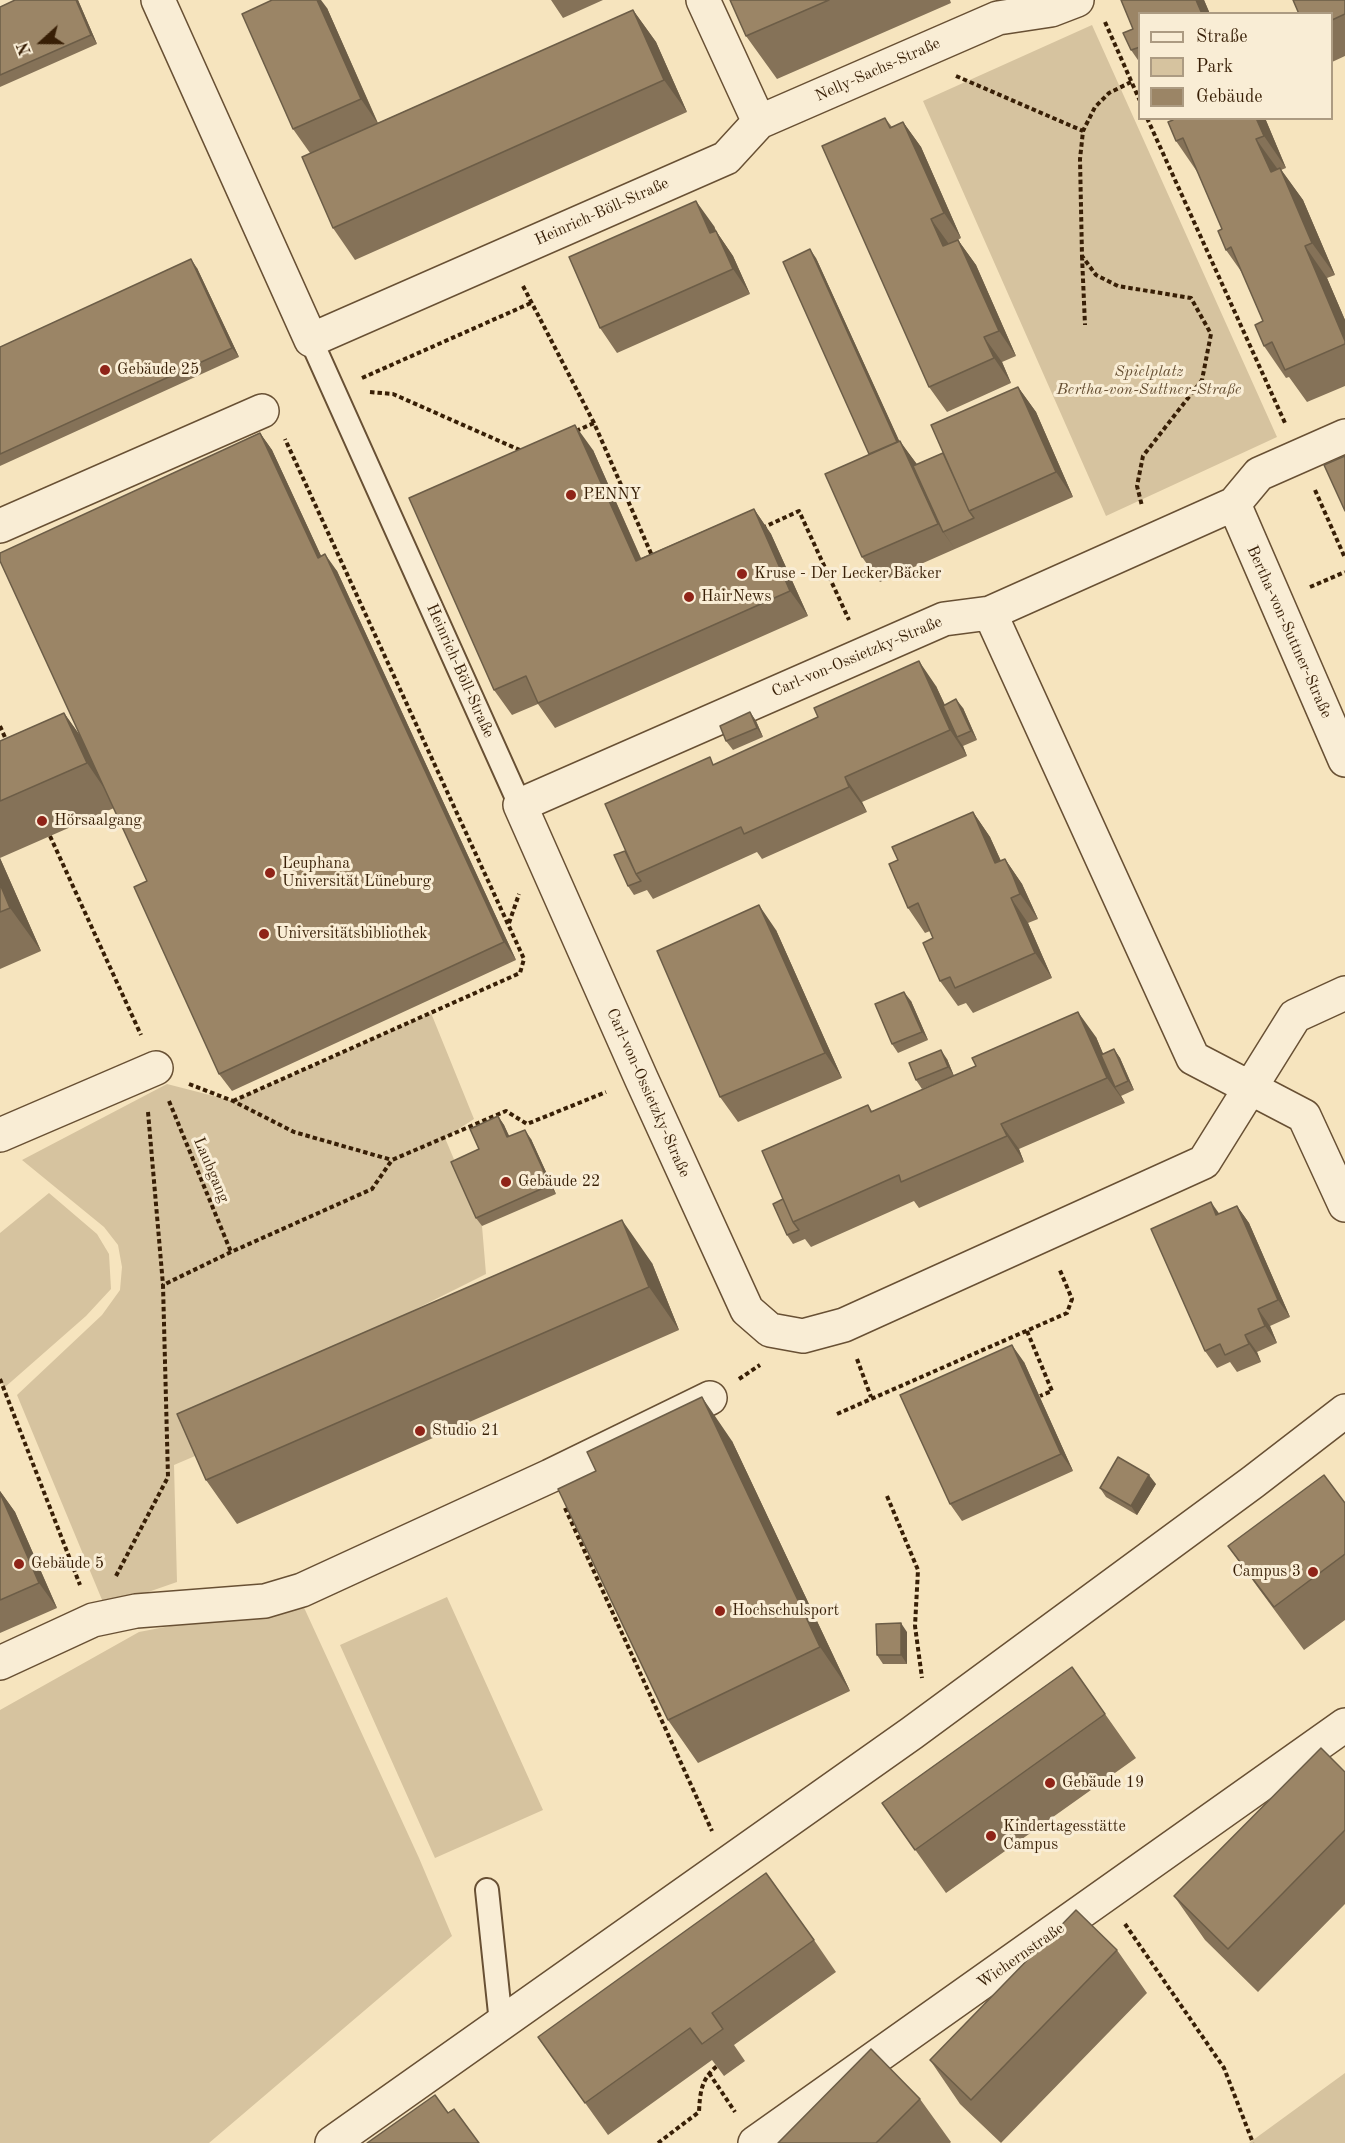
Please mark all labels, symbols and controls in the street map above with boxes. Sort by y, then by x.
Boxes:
north arrow [12,12,72,72]
legend [1138,12,1333,120]
text: Straße [1196,28,1247,46]
street label: Nelly-Sachs-Straße [813,34,943,106]
text: N [16,40,35,57]
text: Park [1196,58,1233,76]
text: Gebäude [1196,88,1263,106]
street label: Heinrich-Böll-Straße [532,174,672,250]
place label: Gebäude 25 [117,360,199,380]
park label: Spielplatz Bertha-von-Suttner-Straße [1057,362,1241,400]
marker: Gebäude 25 [98,363,112,377]
place label: PENNY [583,485,641,505]
marker: PENNY [564,488,578,502]
street label: Bertha-von-Suttner-Straße [1242,543,1336,721]
place label: Kruse - Der Lecker Bäcker [754,564,941,584]
marker: Kruse - Der Lecker Bäcker [735,567,749,581]
place label: HairNews [701,587,771,607]
marker: HairNews [682,590,696,604]
street label: Heinrich-Böll-Straße [422,601,498,741]
street label: Carl-von-Ossietzky-Straße [769,612,945,702]
place label: Hörsaalgang [54,811,142,831]
marker: Hörsaalgang [35,814,49,828]
place label: Leuphana Universität Lüneburg [282,854,431,892]
marker: Leuphana Universität Lüneburg [263,866,277,880]
place label: Universitätsbibliothek [276,924,428,944]
marker: Universitätsbibliothek [257,927,271,941]
street label: Carl-von-Ossietzky-Straße [602,1005,694,1181]
street label: Laubgang [189,1134,233,1206]
place label: Gebäude 22 [518,1172,600,1192]
marker: Gebäude 22 [499,1175,513,1189]
place label: Studio 21 [432,1421,500,1441]
marker: Studio 21 [413,1424,427,1438]
place label: Gebäude 5 [31,1554,104,1574]
marker: Gebäude 5 [12,1557,26,1571]
place label: Campus 3 [1232,1562,1301,1582]
marker: Campus 3 [1306,1565,1320,1579]
place label: Hochschulsport [732,1601,839,1621]
marker: Hochschulsport [713,1604,727,1618]
place label: Gebäude 19 [1062,1773,1144,1793]
marker: Gebäude 19 [1043,1776,1057,1790]
place label: Kindertagesstätte Campus [1003,1817,1126,1855]
marker: Kindertagesstätte Campus [984,1829,998,1843]
street label: Wichernstraße [974,1919,1068,1993]

